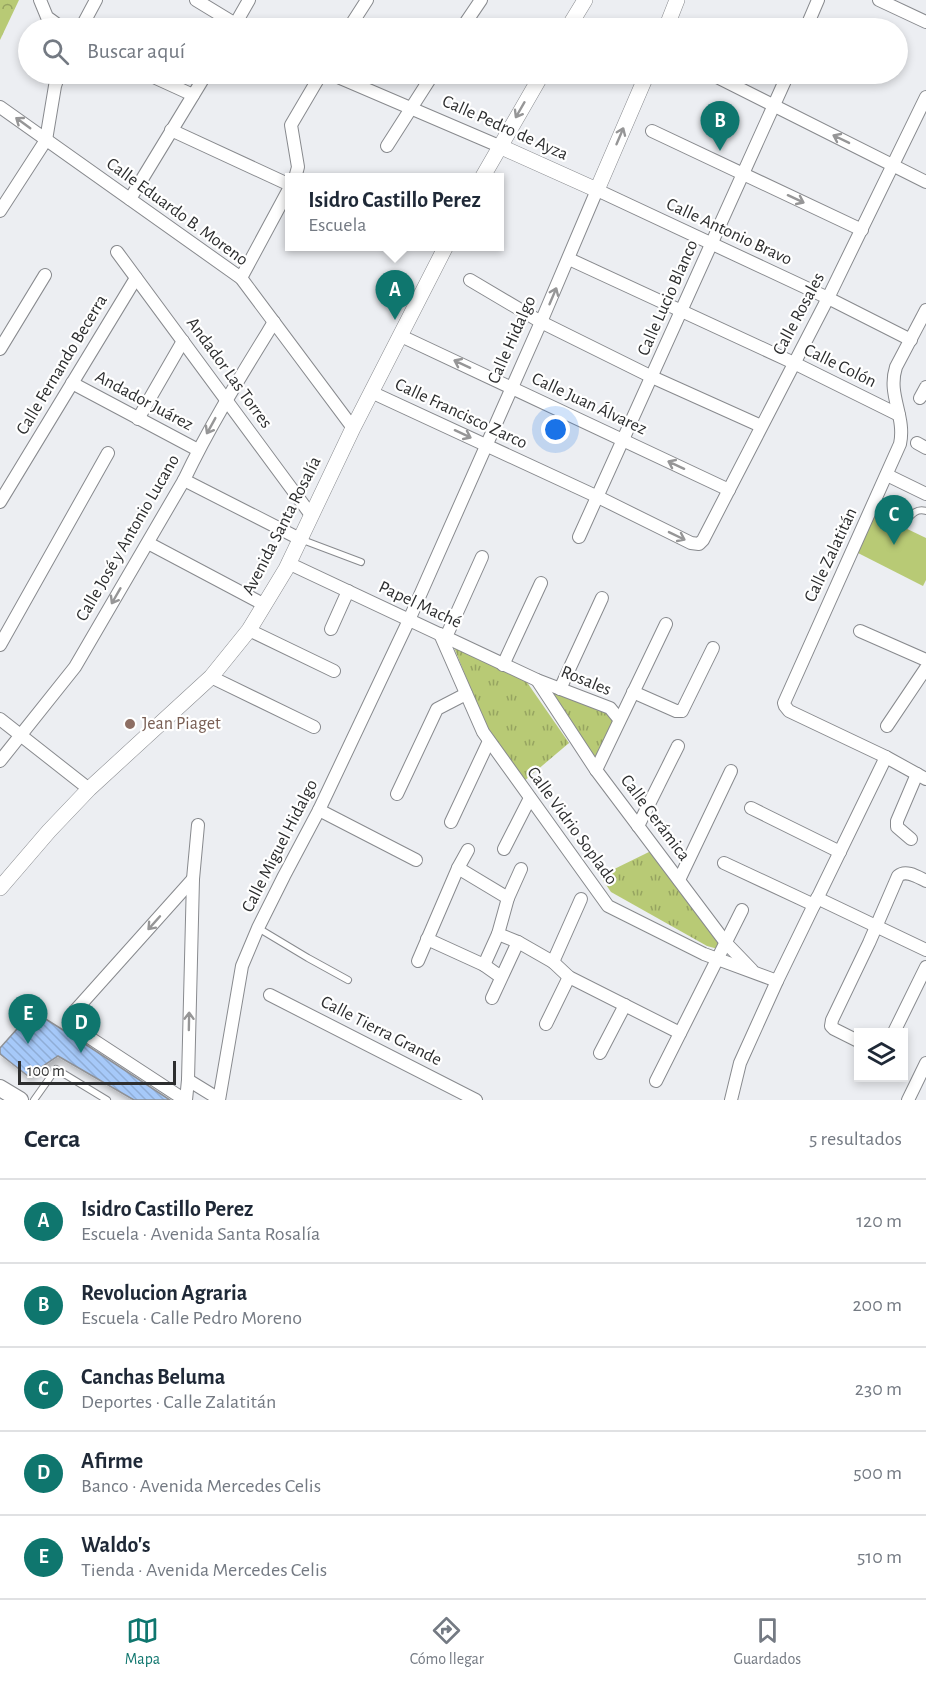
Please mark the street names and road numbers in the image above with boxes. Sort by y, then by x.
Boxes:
street label: Calle Pedro de Ayza [439,92,571,164]
street label: Calle Eduardo B. Moreno [103,155,251,269]
street label: Calle Antonio Bravo [663,195,795,269]
street label: Calle Lucio Blanco [634,237,702,359]
street label: Calle Rosales [770,270,828,358]
street label: Calle Fernando Becerra [13,292,111,438]
street label: Calle Hidalgo [485,293,539,387]
street label: Andador Las Torres [183,314,275,432]
street label: Calle Colón [801,341,879,391]
street label: Calle Juan Álvarez [529,367,651,438]
street label: Andador Juárez [92,368,196,434]
street label: Calle Francisco Zarco [392,375,530,453]
street label: Calle José y Antonio Lucano [73,451,183,624]
street label: Avenida Santa Rosalía [239,454,325,598]
street label: Calle Zalatitán [801,505,861,605]
street label: Papel Maché [376,578,464,632]
street label: Rosales [558,663,614,699]
street label: Calle Vidrio Soplado [523,764,621,888]
street label: Calle Cerámica [617,772,693,864]
street label: Calle Miguel Hidalgo [239,777,321,915]
street label: Calle Tierra Grande [318,993,444,1069]

